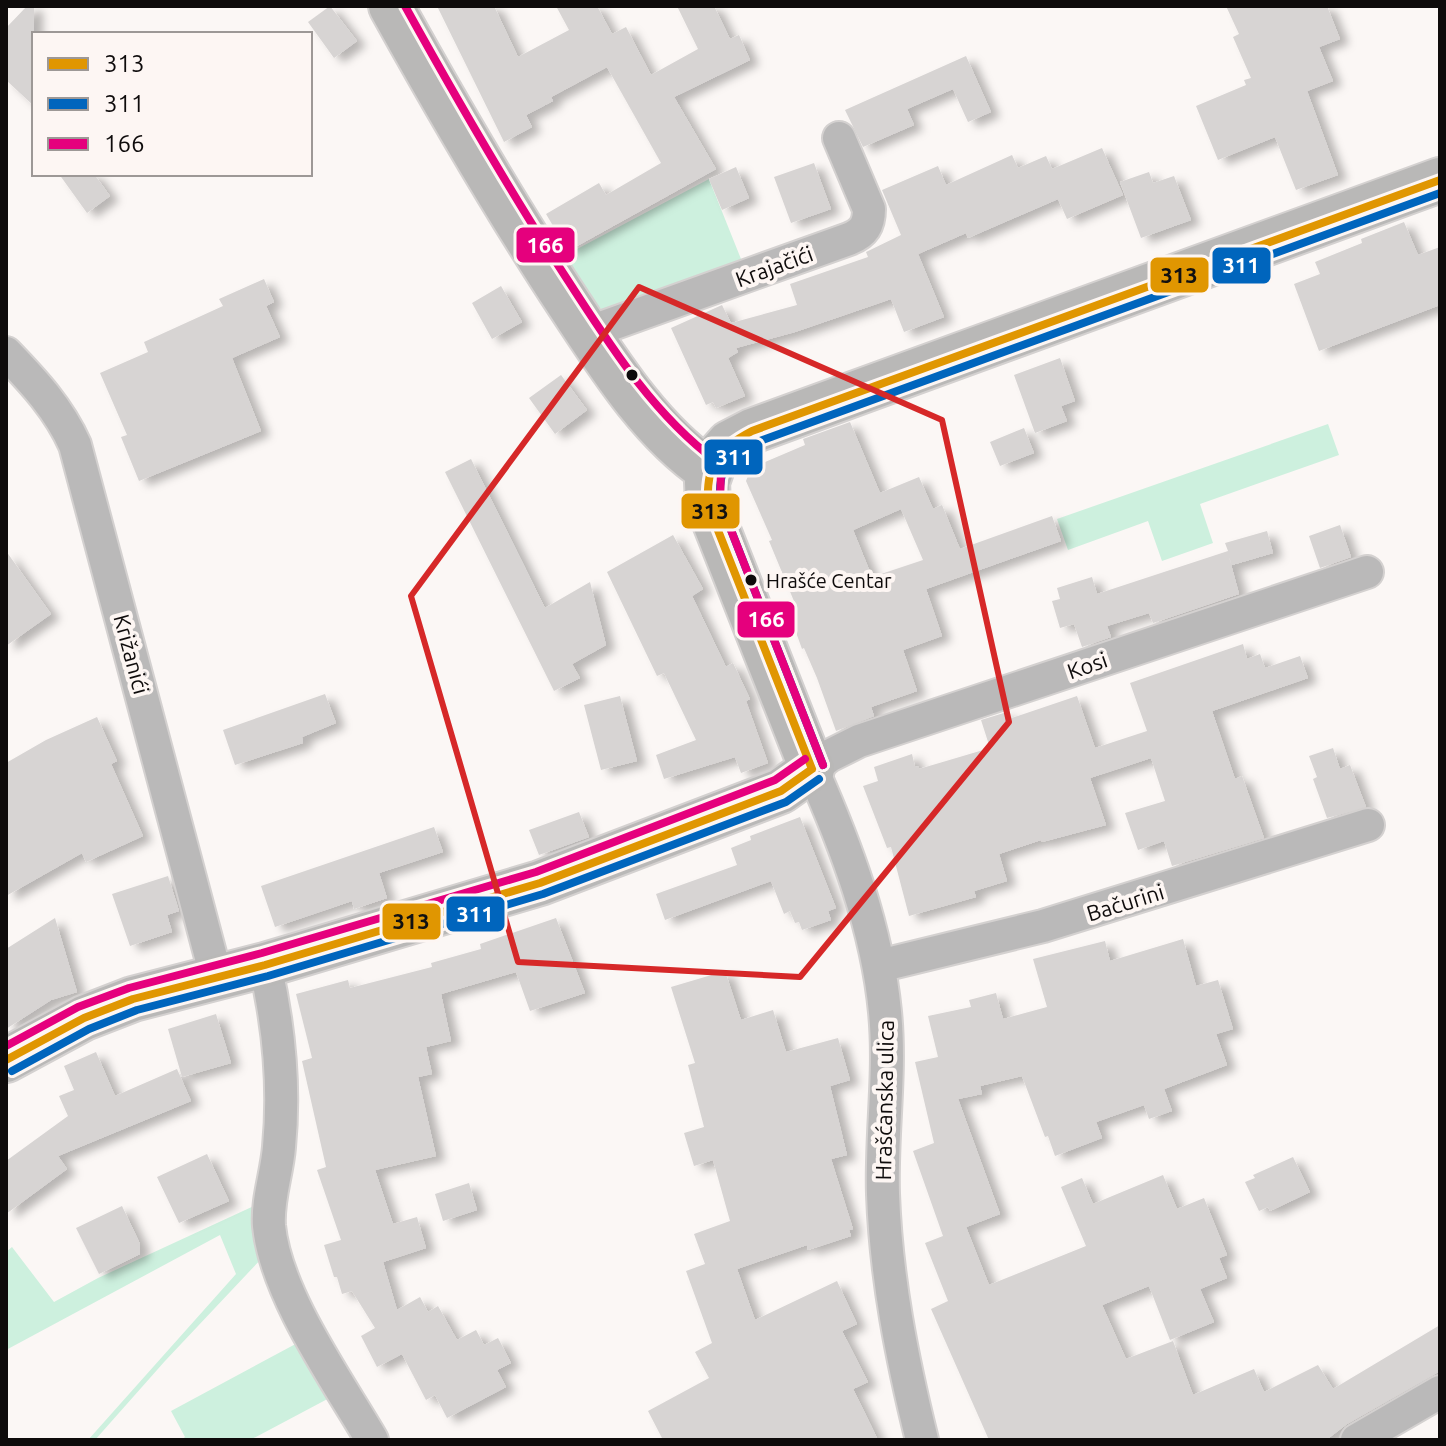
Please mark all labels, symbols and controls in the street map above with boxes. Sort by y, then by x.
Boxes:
legend [32,32,312,176]
text: 313 [104,50,145,77]
text: 311 [104,90,145,117]
text: 166 [104,130,145,157]
line badge: 166 [515,226,576,264]
text: 166 [526,232,564,257]
street label: Krajačići [732,240,816,292]
line badge: 311 [1211,246,1272,285]
text: 311 [1222,252,1260,277]
line badge: 313 [1149,256,1210,294]
text: 313 [1160,262,1198,287]
unlabelled marker [624,367,640,383]
line badge: 311 [703,438,764,476]
text: 311 [715,444,753,469]
line badge: 313 [680,492,741,530]
text: 313 [691,498,729,523]
place label: Hrašće Centar [766,569,892,592]
marker: Hrašće Centar [743,572,759,588]
line badge: 166 [736,600,796,639]
text: 166 [747,606,785,631]
street label: Križanići [109,611,155,697]
street label: Kosi [1064,647,1110,683]
street label: Bačurini [1083,878,1167,926]
line badge: 311 [445,895,506,933]
text: 311 [456,901,494,926]
line badge: 313 [381,902,442,941]
text: 313 [392,908,430,933]
street label: Hrašćanska ulica [870,1019,898,1181]

